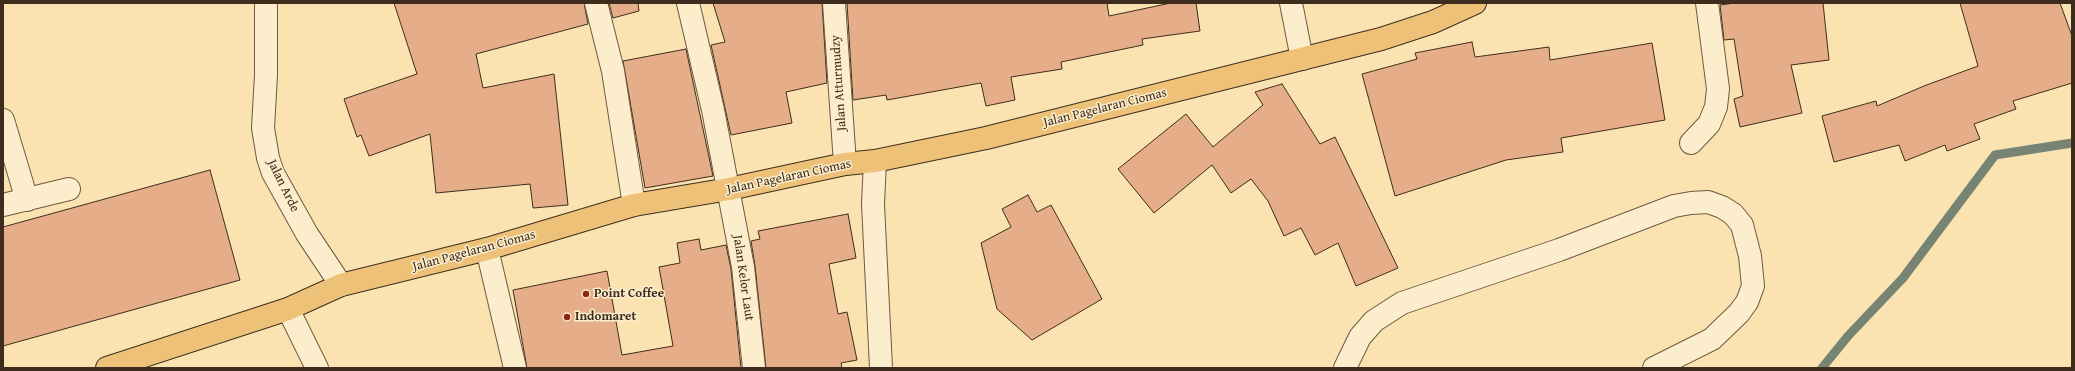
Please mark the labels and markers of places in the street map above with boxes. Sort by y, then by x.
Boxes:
place label: Point Coffee [594,286,664,302]
marker: Point Coffee [581,289,591,299]
place label: Indomaret [575,309,636,325]
marker: Indomaret [562,312,572,322]

